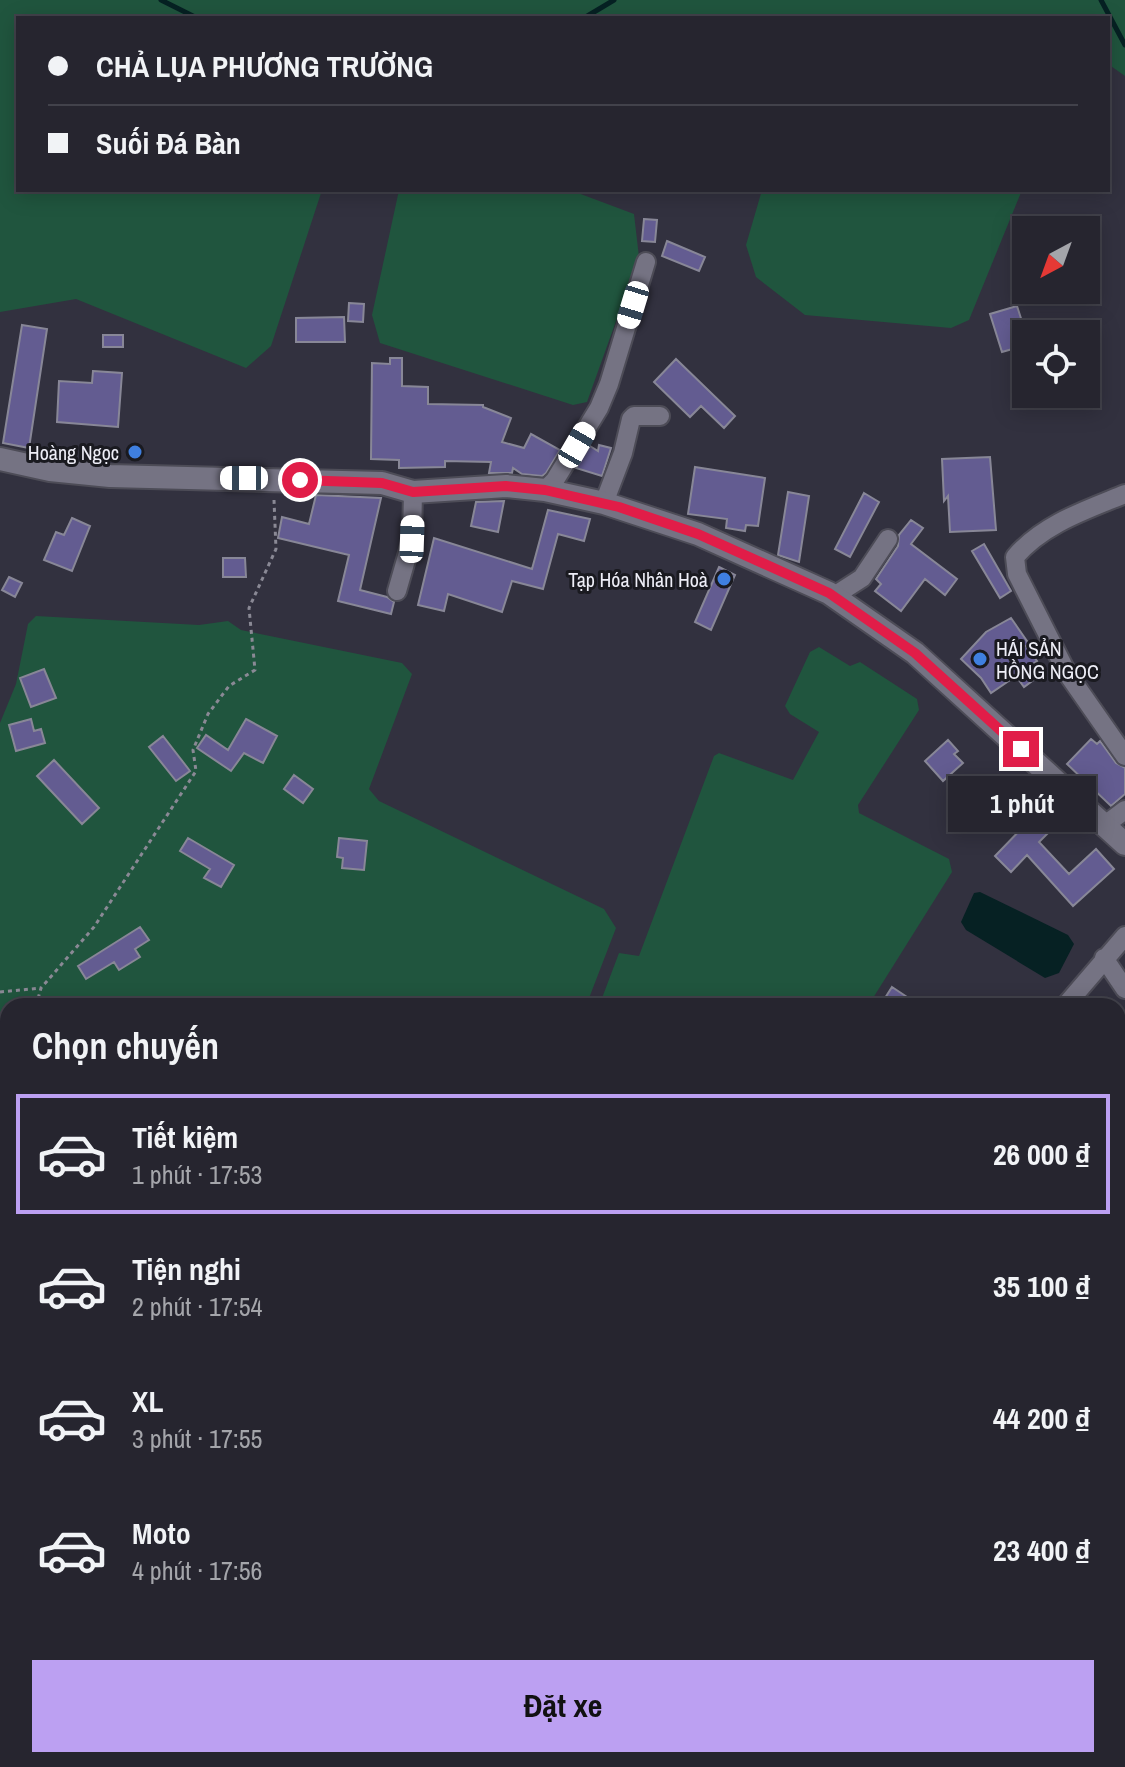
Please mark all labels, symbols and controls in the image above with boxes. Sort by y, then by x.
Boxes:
text: CHẢ LỤA PHƯƠNG TRƯỜNG [96,46,433,86]
text: Suối Đá Bàn [96,123,241,163]
north arrow [1012,216,1100,304]
map controls [1012,216,1100,408]
car [615,279,651,331]
button: locate [1012,320,1100,408]
car [555,418,599,472]
place label: Hoàng Ngọc [28,439,119,466]
marker: Hoàng Ngọc [126,443,144,461]
route start [282,462,318,498]
car [220,466,268,490]
car [399,515,425,563]
place label: Tạp Hóa Nhân Hoà [568,566,708,593]
marker: Tạp Hóa Nhân Hoà [715,570,733,588]
place label: HÁI SẢN HỒNG NGỌC [996,635,1099,685]
marker: HÁI SẢN HỒNG NGỌC [971,650,989,668]
route end [1003,731,1039,767]
callout: 1 phút [947,777,1095,833]
text: 1 phút [990,786,1054,821]
text: Chọn chuyến [32,1022,219,1070]
text: Tiết kiệm [132,1117,238,1157]
icon: car [36,1118,108,1190]
text: 26 000 ₫ [993,1134,1090,1174]
text: 1 phút · 17:53 [132,1157,262,1192]
text: Tiện nghi [132,1249,241,1289]
icon: car [36,1250,108,1322]
text: 35 100 ₫ [993,1266,1090,1306]
text: 2 phút · 17:54 [132,1289,262,1324]
text: XL [132,1381,163,1421]
icon: car [36,1382,108,1454]
text: 44 200 ₫ [993,1398,1090,1438]
text: 3 phút · 17:55 [132,1421,262,1456]
text: Moto [132,1513,191,1553]
icon: car [36,1514,108,1586]
text: 23 400 ₫ [993,1530,1090,1570]
text: 4 phút · 17:56 [132,1553,262,1588]
button: Đặt xe [32,1660,1094,1752]

